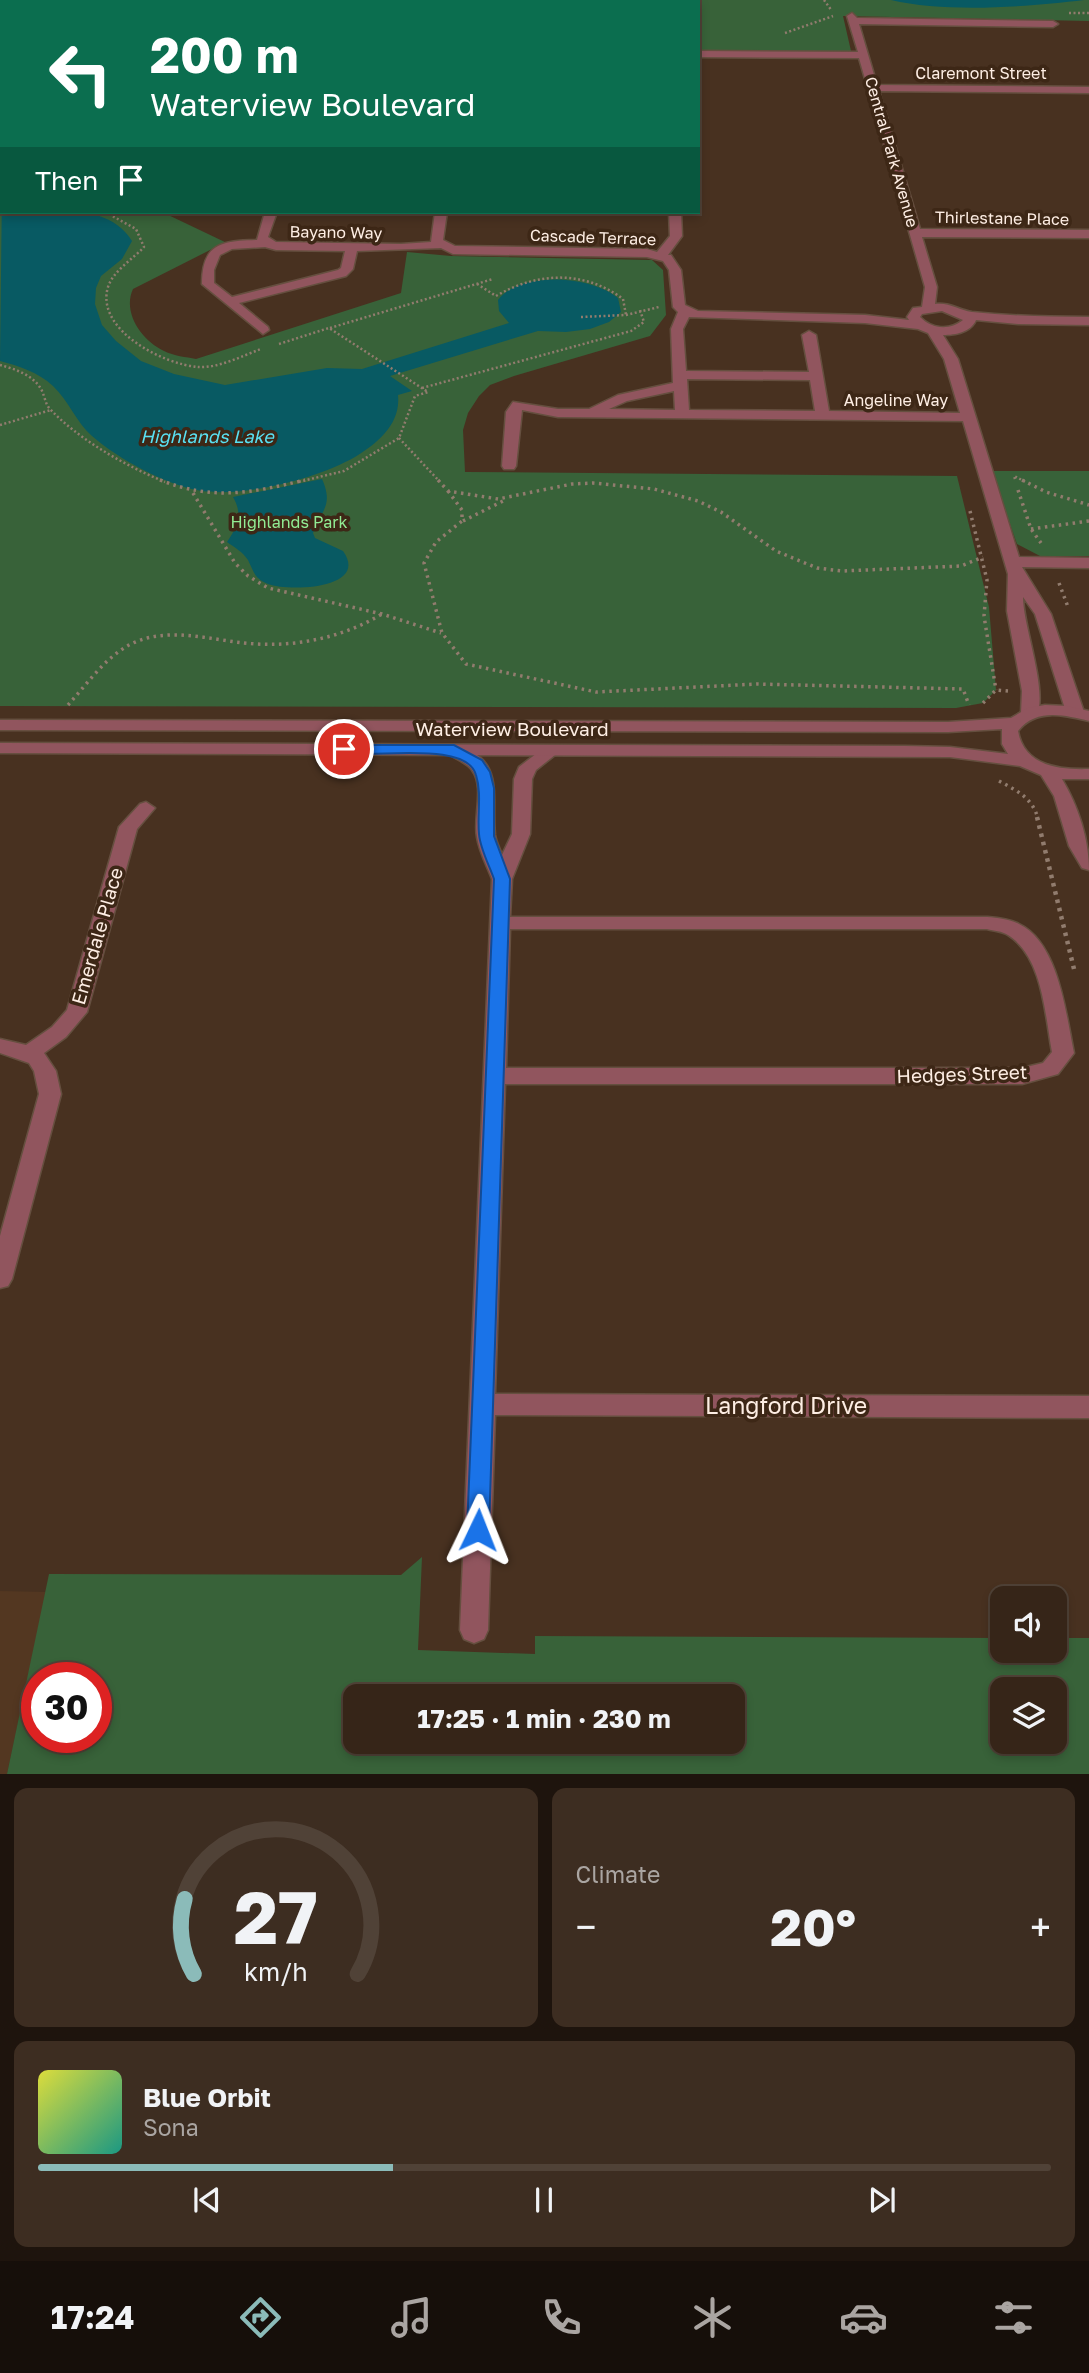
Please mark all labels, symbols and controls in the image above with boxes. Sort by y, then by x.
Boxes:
text: 200 m [150,25,299,84]
icon: left [35,28,126,119]
street label: Claremont Street [915,63,1047,83]
street label: Central Park Avenue [861,74,923,230]
text: Waterview Boulevard [150,85,475,123]
icon: arrive [112,161,150,199]
text: Then [35,165,98,196]
street label: Thirlestane Place [935,207,1069,229]
street label: Bayano Way [289,221,383,243]
street label: Cascade Terrace [529,225,657,249]
street label: Angeline Way [844,390,948,410]
water label: Highlands Lake [140,425,275,447]
park label: Highlands Park [230,512,348,532]
street label: Waterview Boulevard [415,717,609,740]
pin [314,719,374,779]
icon: arrive [325,730,363,768]
street label: Emerdale Place [66,865,127,1007]
street label: Hedges Street [896,1060,1028,1087]
street label: Langford Drive [705,1391,867,1419]
position arrow [441,1493,515,1567]
map controls [990,1586,1067,1754]
button: sound [990,1586,1067,1663]
speed limit sign: 30 [21,1662,112,1753]
button: layers [990,1677,1067,1754]
text: 17:25 · 1 min · 230 m [417,1703,671,1734]
text: Climate [576,1860,660,1888]
text: 27 [234,1873,318,1960]
text: 20° [770,1895,856,1957]
text: − [576,1904,596,1949]
text: + [1030,1904,1051,1949]
text: km/h [244,1955,308,1986]
text: Blue Orbit [143,2082,271,2113]
text: Sona [143,2113,199,2141]
icon: previous [188,2181,226,2219]
icon: pause [525,2181,563,2219]
icon: next [863,2181,901,2219]
icon: directions [236,2293,285,2342]
icon: music [387,2293,436,2342]
icon: phone [537,2293,586,2342]
icon: climate [688,2293,737,2342]
icon: car [839,2293,888,2342]
icon: filters [989,2293,1038,2342]
text: 17:24 [51,2298,134,2336]

